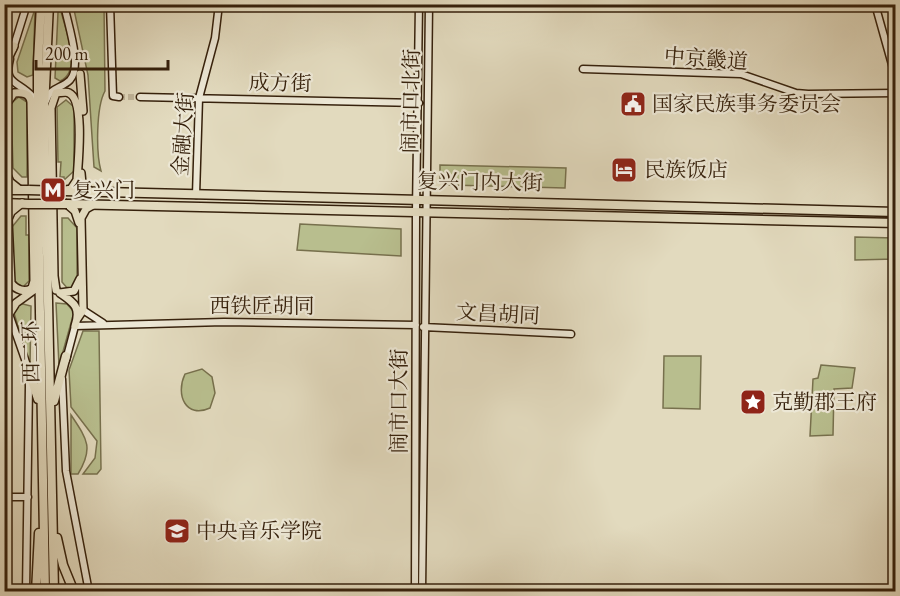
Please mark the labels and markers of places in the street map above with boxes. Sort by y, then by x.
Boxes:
public building icon: 国家民族事务委员会 [618,89,648,119]
place label: 国家民族事务委员会 [652,90,841,117]
hotel icon: 民族饭店 [609,155,639,185]
place label: 民族饭店 [644,156,728,183]
metro station icon: 复兴门 [38,175,68,205]
place label: 复兴门 [72,176,135,203]
place icon: 克勤郡王府 [738,387,768,417]
place label: 克勤郡王府 [772,388,877,415]
school or university icon: 中央音乐学院 [162,516,192,546]
place label: 中央音乐学院 [196,517,322,544]

